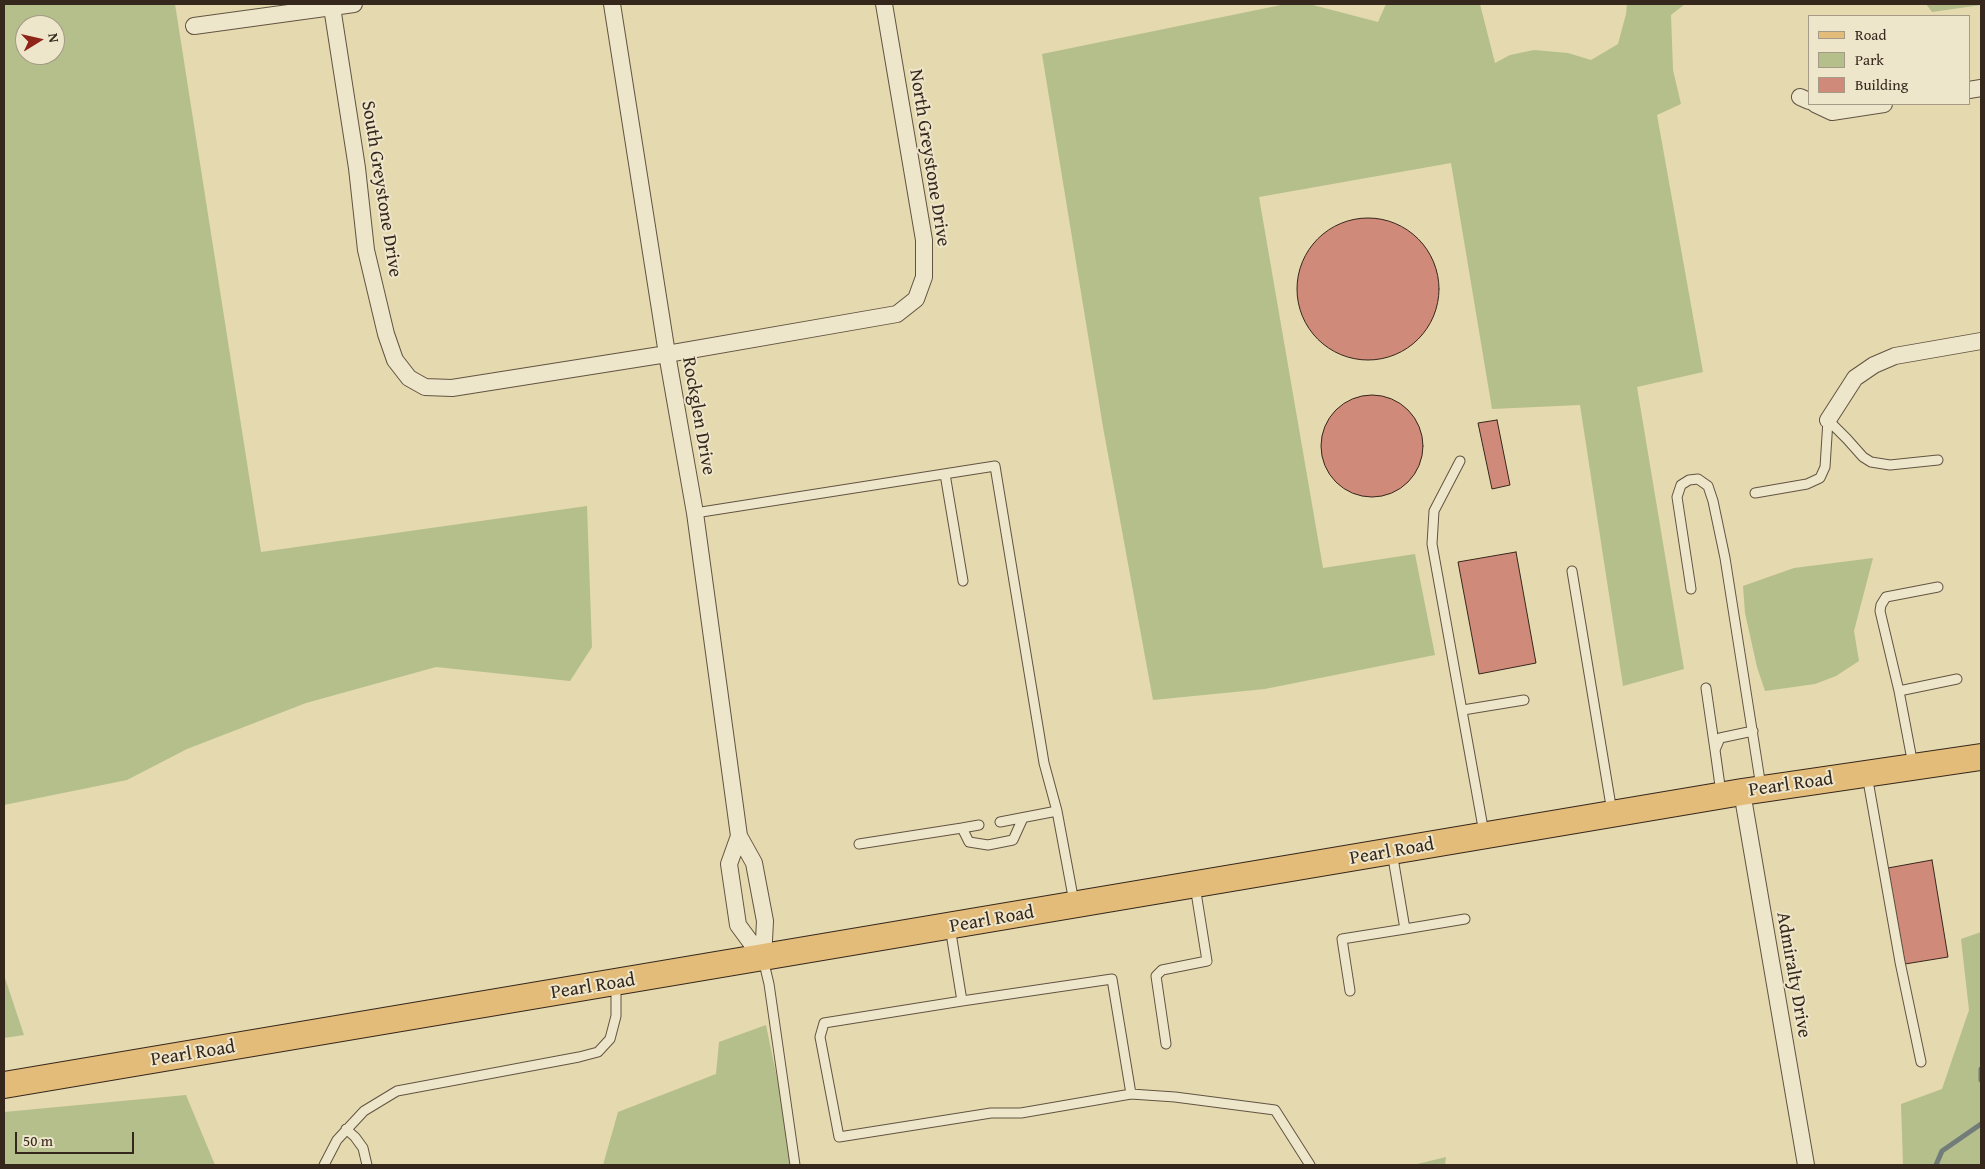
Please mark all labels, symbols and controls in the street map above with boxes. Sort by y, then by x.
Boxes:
north arrow [15,15,65,65]
legend [1808,15,1970,105]
text: Road [1855,24,1886,45]
text: N [43,32,64,44]
text: Park [1855,49,1884,70]
street label: North Greystone Drive [904,68,954,248]
text: Building [1855,74,1908,95]
street label: South Greystone Drive [356,99,406,279]
street label: Rockglen Drive [676,355,720,477]
street label: Pearl Road [1747,768,1835,802]
street label: Pearl Road [1348,833,1436,871]
street label: Pearl Road [948,901,1036,939]
street label: Admiralty Drive [1771,910,1815,1040]
street label: Pearl Road [549,969,637,1005]
street label: Pearl Road [149,1036,237,1072]
scale bar [18,1122,136,1154]
text: 50 m [23,1130,53,1151]

